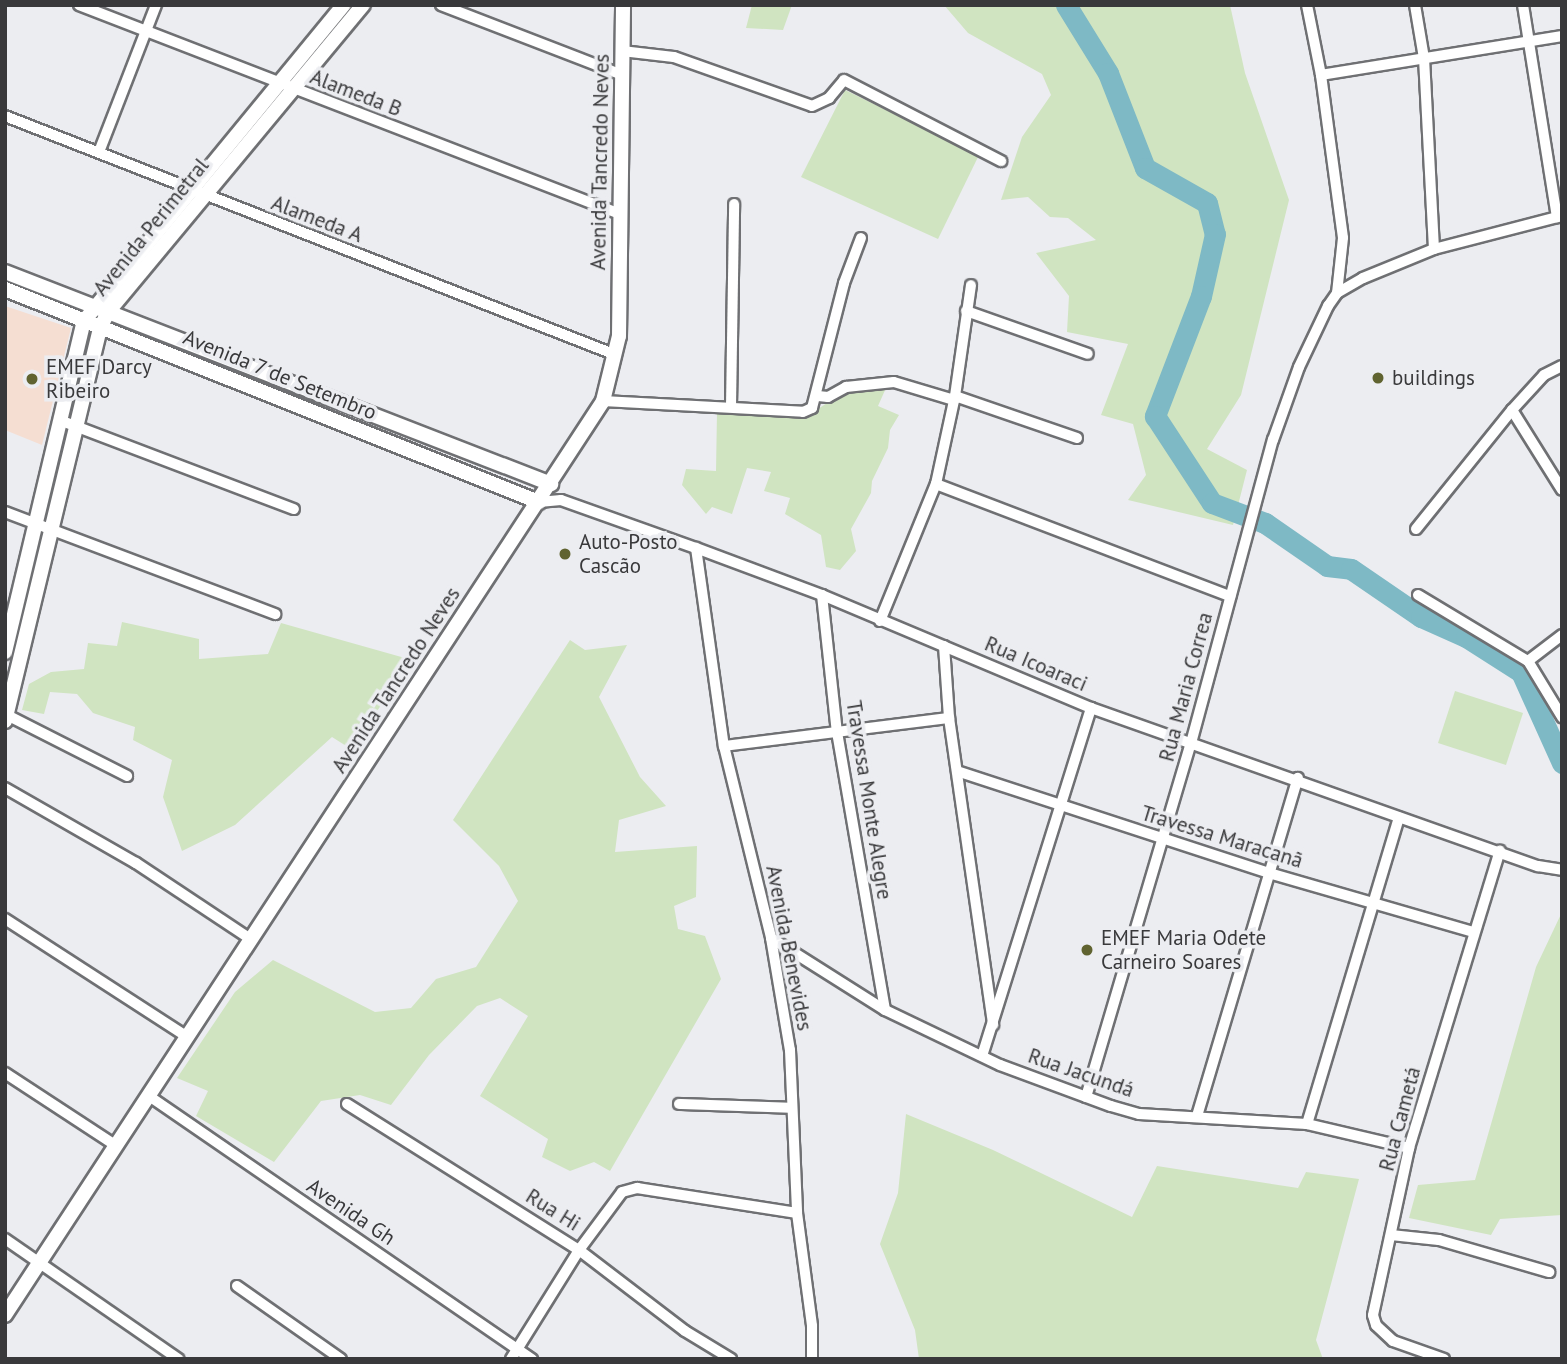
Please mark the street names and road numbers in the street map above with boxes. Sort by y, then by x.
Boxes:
street label: Avenida Tancredo Neves [586,53,614,271]
street label: Alameda B [307,64,405,122]
street label: Avenida Perimetral [88,153,214,301]
street label: Alameda A [268,190,366,248]
street label: Avenida 7 de Setembro [179,324,381,426]
street label: Avenida Tancredo Neves [326,582,466,778]
street label: Rua Maria Correa [1154,610,1218,764]
street label: Rua Icoaraci [981,631,1091,697]
street label: Travessa Monte Alegre [841,698,897,902]
street label: Travessa Maracanã [1138,800,1306,874]
street label: Avenida Benevides [761,863,817,1033]
street label: Rua Jacundá [1025,1043,1137,1103]
street label: Rua Cametá [1374,1064,1426,1174]
street label: Avenida Gh [302,1173,400,1251]
street label: Rua Hi [521,1184,585,1236]

